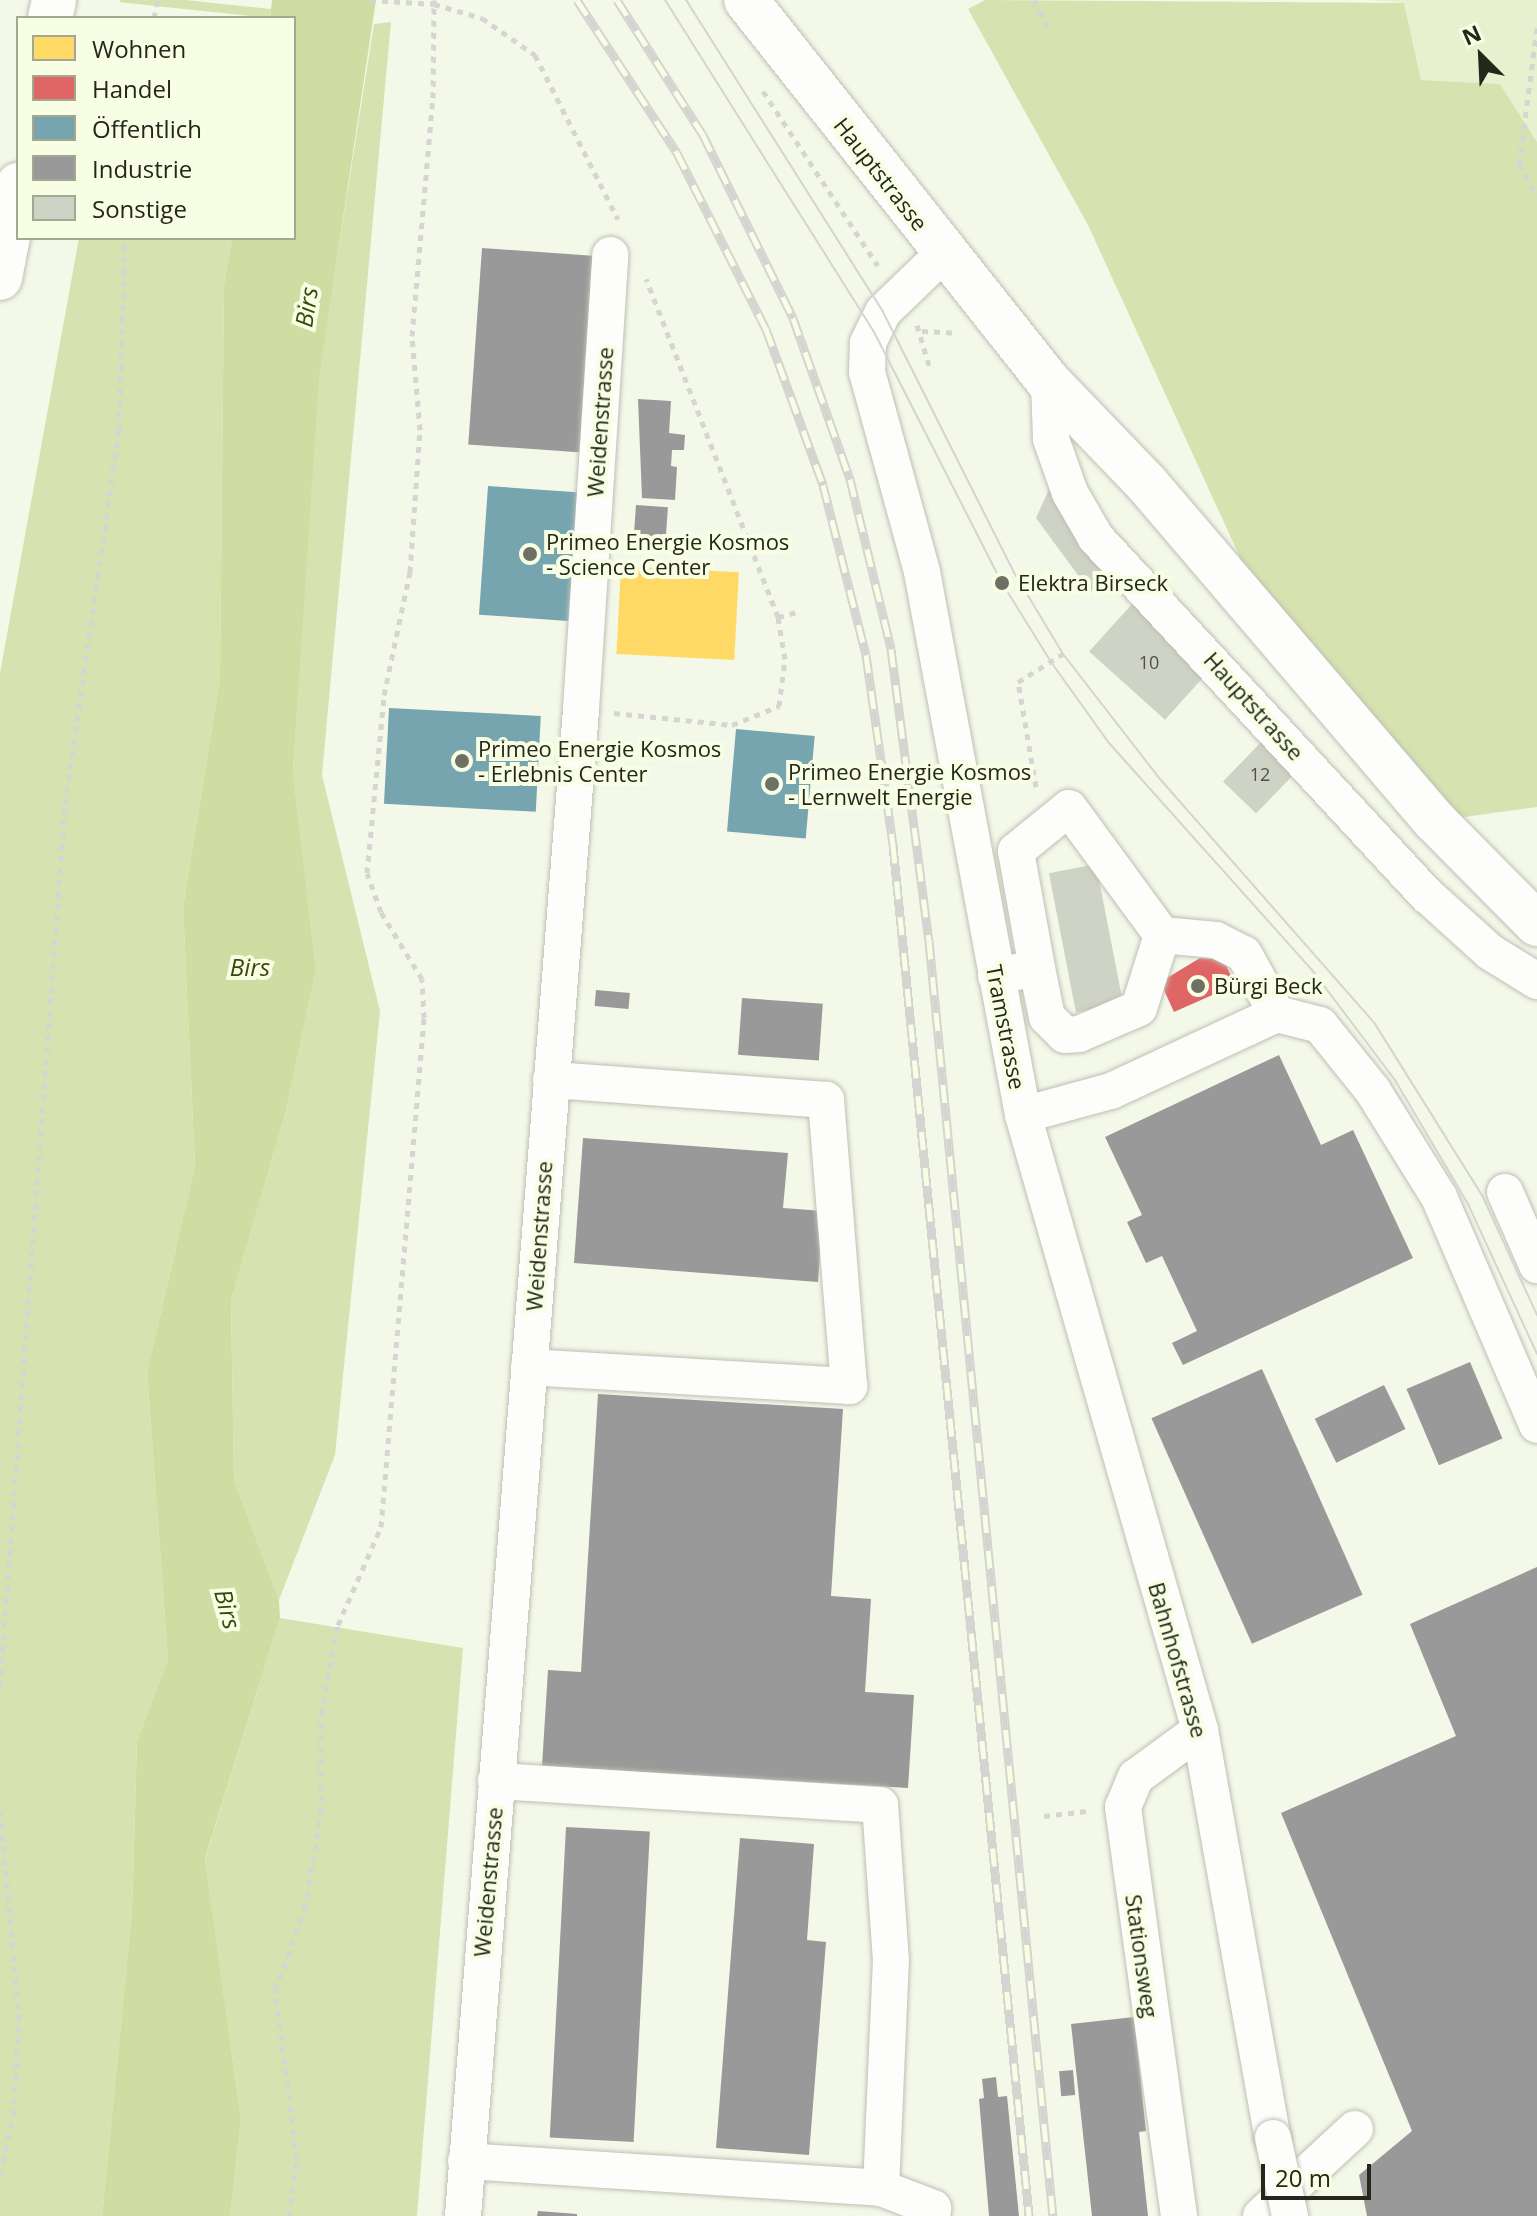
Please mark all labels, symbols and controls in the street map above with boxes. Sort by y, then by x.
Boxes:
legend [16,16,296,240]
north arrow [1441,16,1521,96]
text: N [1457,17,1486,51]
text: Wohnen [92,32,186,65]
text: Handel [92,72,172,105]
text: Öffentlich [92,112,202,145]
street label: Hauptstrasse [829,112,933,236]
text: Industrie [92,152,192,185]
text: Sonstige [92,192,187,225]
water label: Birs [289,285,323,329]
street label: Weidenstrasse [582,346,618,498]
place label: Primeo Energie Kosmos - Science Center [546,528,789,580]
marker: Primeo Energie Kosmos - Science Center [521,545,539,563]
place label: Elektra Birseck [1018,570,1168,596]
marker: Elektra Birseck [993,574,1011,592]
street label: Hauptstrasse [1199,647,1309,765]
house number: 10 [1139,651,1159,673]
place label: Primeo Energie Kosmos - Erlebnis Center [478,735,721,786]
marker: Primeo Energie Kosmos - Erlebnis Center [453,752,471,770]
place label: Primeo Energie Kosmos - Lernwelt Energie [788,758,1031,810]
house number: 12 [1250,763,1270,785]
marker: Primeo Energie Kosmos - Lernwelt Energie [763,775,781,793]
water label: Birs [230,953,270,981]
street label: Tramstrasse [981,962,1031,1092]
place label: Bürgi Beck [1214,973,1323,999]
marker: Bürgi Beck [1189,977,1207,995]
street label: Weidenstrasse [521,1160,557,1312]
street label: Bahnhofstrasse [1143,1579,1213,1741]
water label: Birs [209,1586,247,1632]
street label: Weidenstrasse [468,1806,508,1958]
street label: Stationsweg [1120,1893,1164,2019]
scale bar [1265,2148,1375,2198]
text: 20 m [1275,2161,1331,2194]

